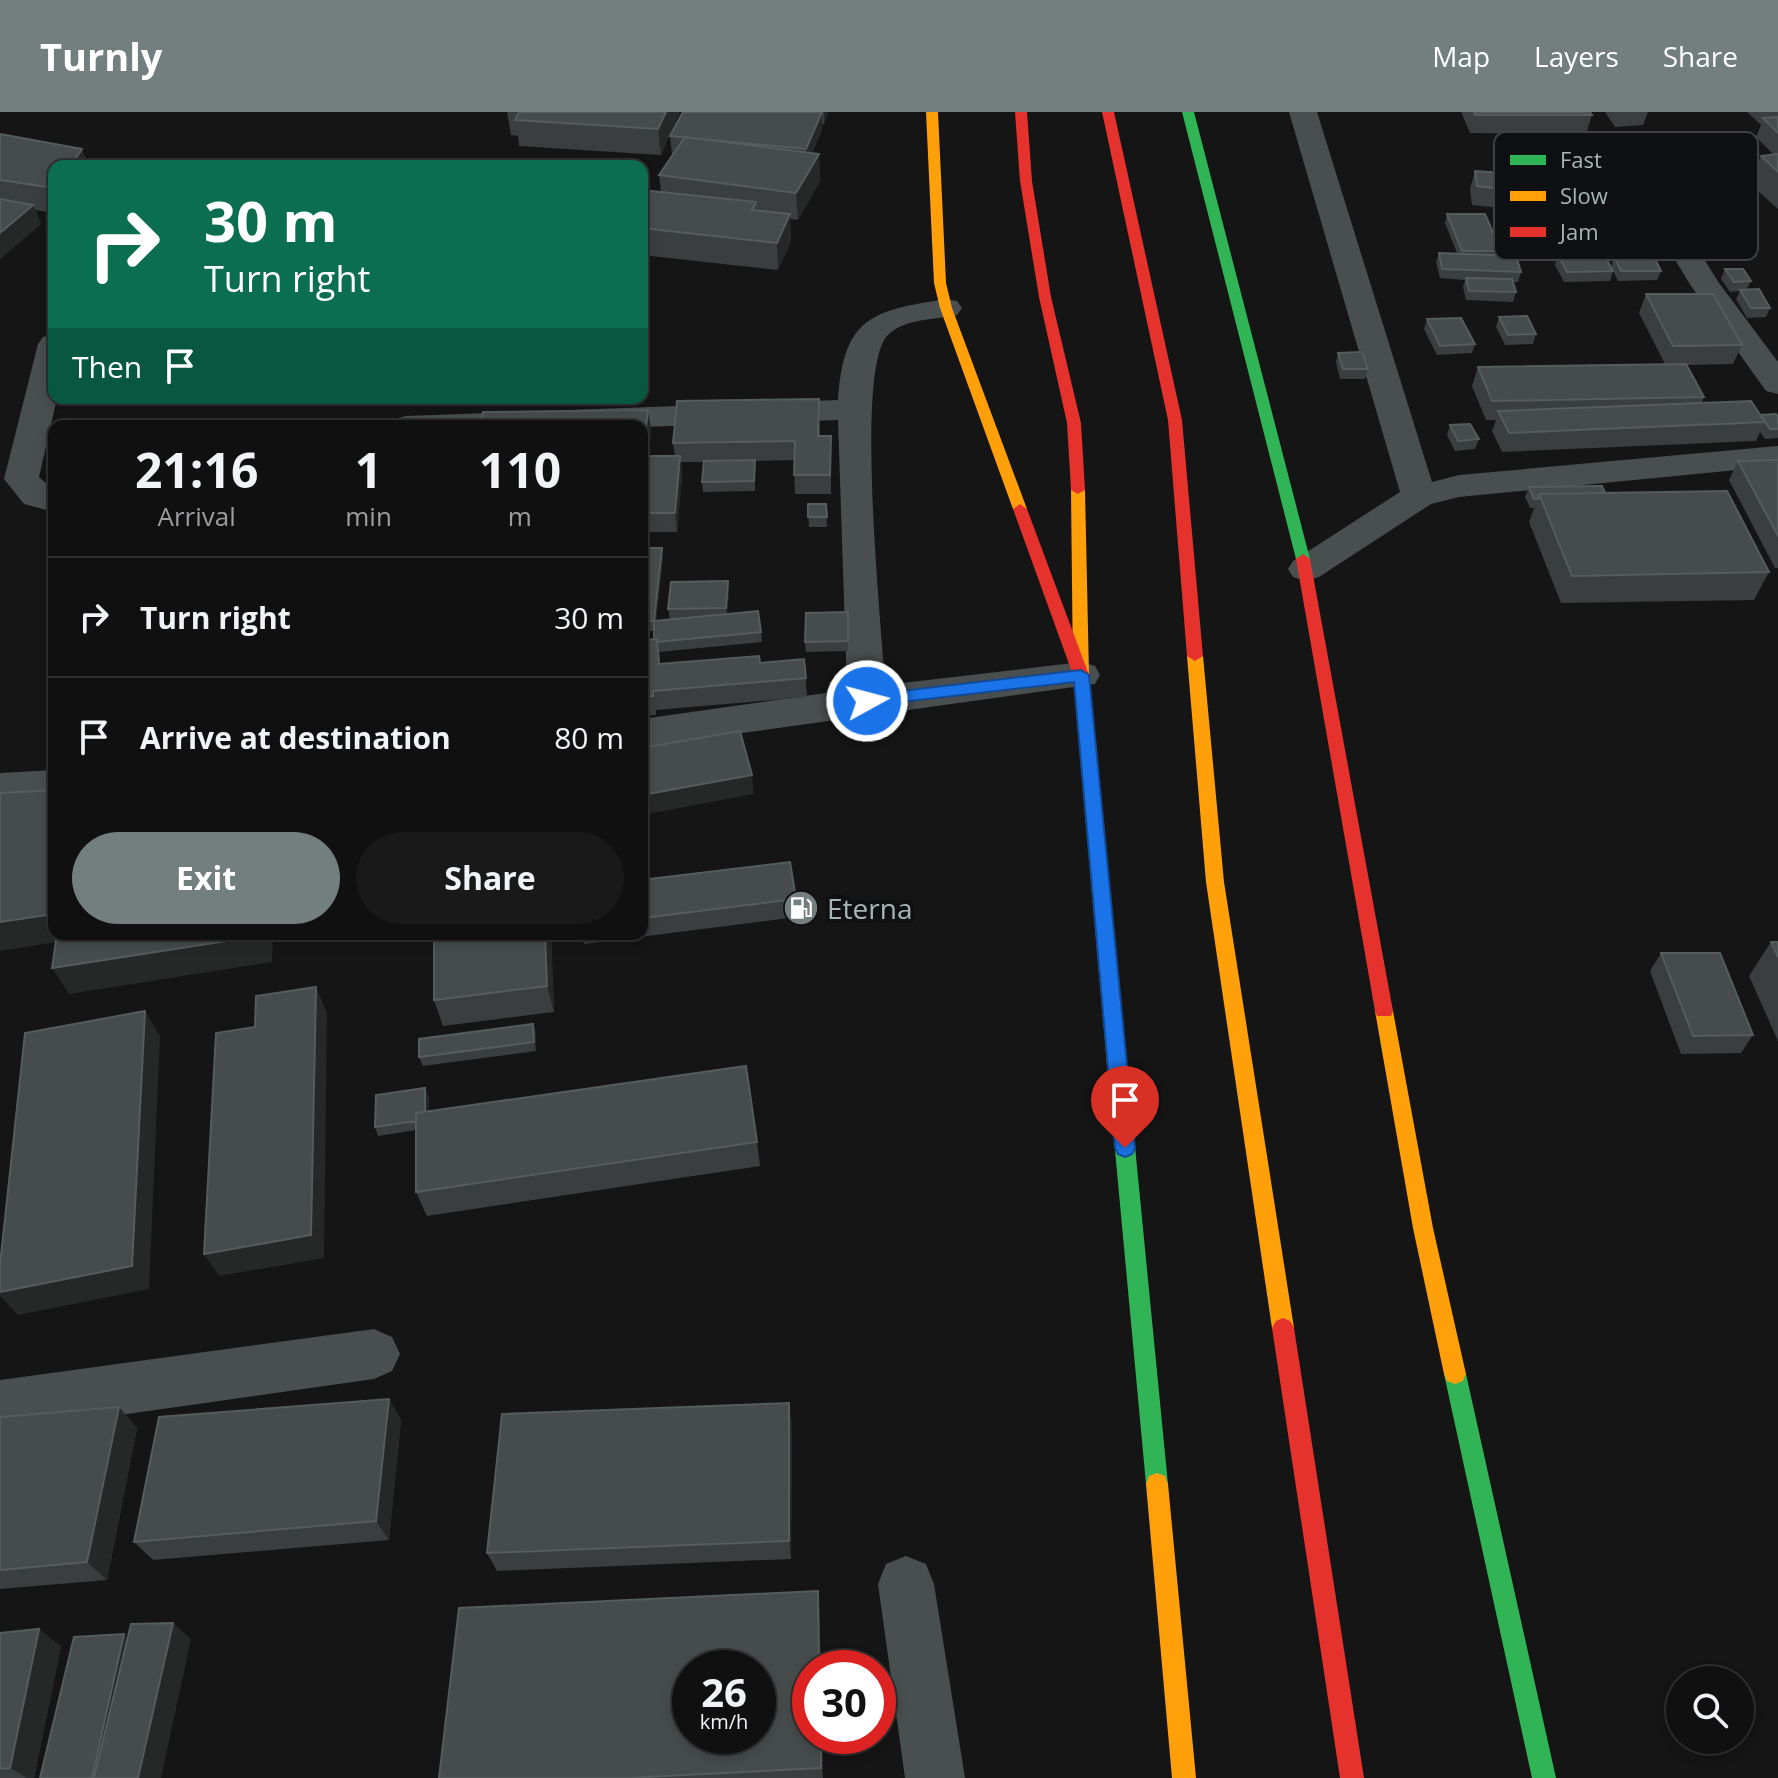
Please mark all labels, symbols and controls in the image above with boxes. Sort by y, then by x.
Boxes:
text: Turnly [40,30,162,82]
text: Map [1432,37,1490,75]
text: Layers [1534,37,1619,75]
text: Share [1663,37,1738,75]
legend [1494,132,1758,260]
text: Fast [1560,144,1602,174]
text: Slow [1560,180,1608,210]
text: 30 m [204,182,338,258]
icon: right [72,192,176,296]
text: Jam [1558,216,1599,246]
text: Turn right [204,254,370,303]
icon: arrive [158,344,202,388]
text: Then [72,346,142,387]
text: 21:16 [135,437,258,502]
text: 1 [355,437,382,502]
text: 110 [479,437,561,502]
text: Arrival [157,498,236,534]
text: min [345,498,392,534]
text: m [508,498,532,534]
icon: right [72,595,116,639]
text: Turn right [140,597,291,638]
text: 30 m [554,597,624,638]
position arrow [825,659,909,743]
icon: arrive [72,715,116,759]
text: Arrive at destination [140,717,451,758]
text: 80 m [554,717,624,758]
button: Exit [72,832,340,924]
button: Share [356,832,624,924]
fuel station icon: Eterna [782,889,820,927]
place label: Eterna [827,889,912,927]
pin [1091,1066,1159,1148]
icon: arrive [1103,1078,1147,1122]
speed limit sign: 30 [792,1650,896,1754]
text: 26 [701,1664,747,1719]
map controls [1666,1666,1754,1754]
button: search [1666,1666,1754,1754]
text: km/h [700,1708,748,1735]

